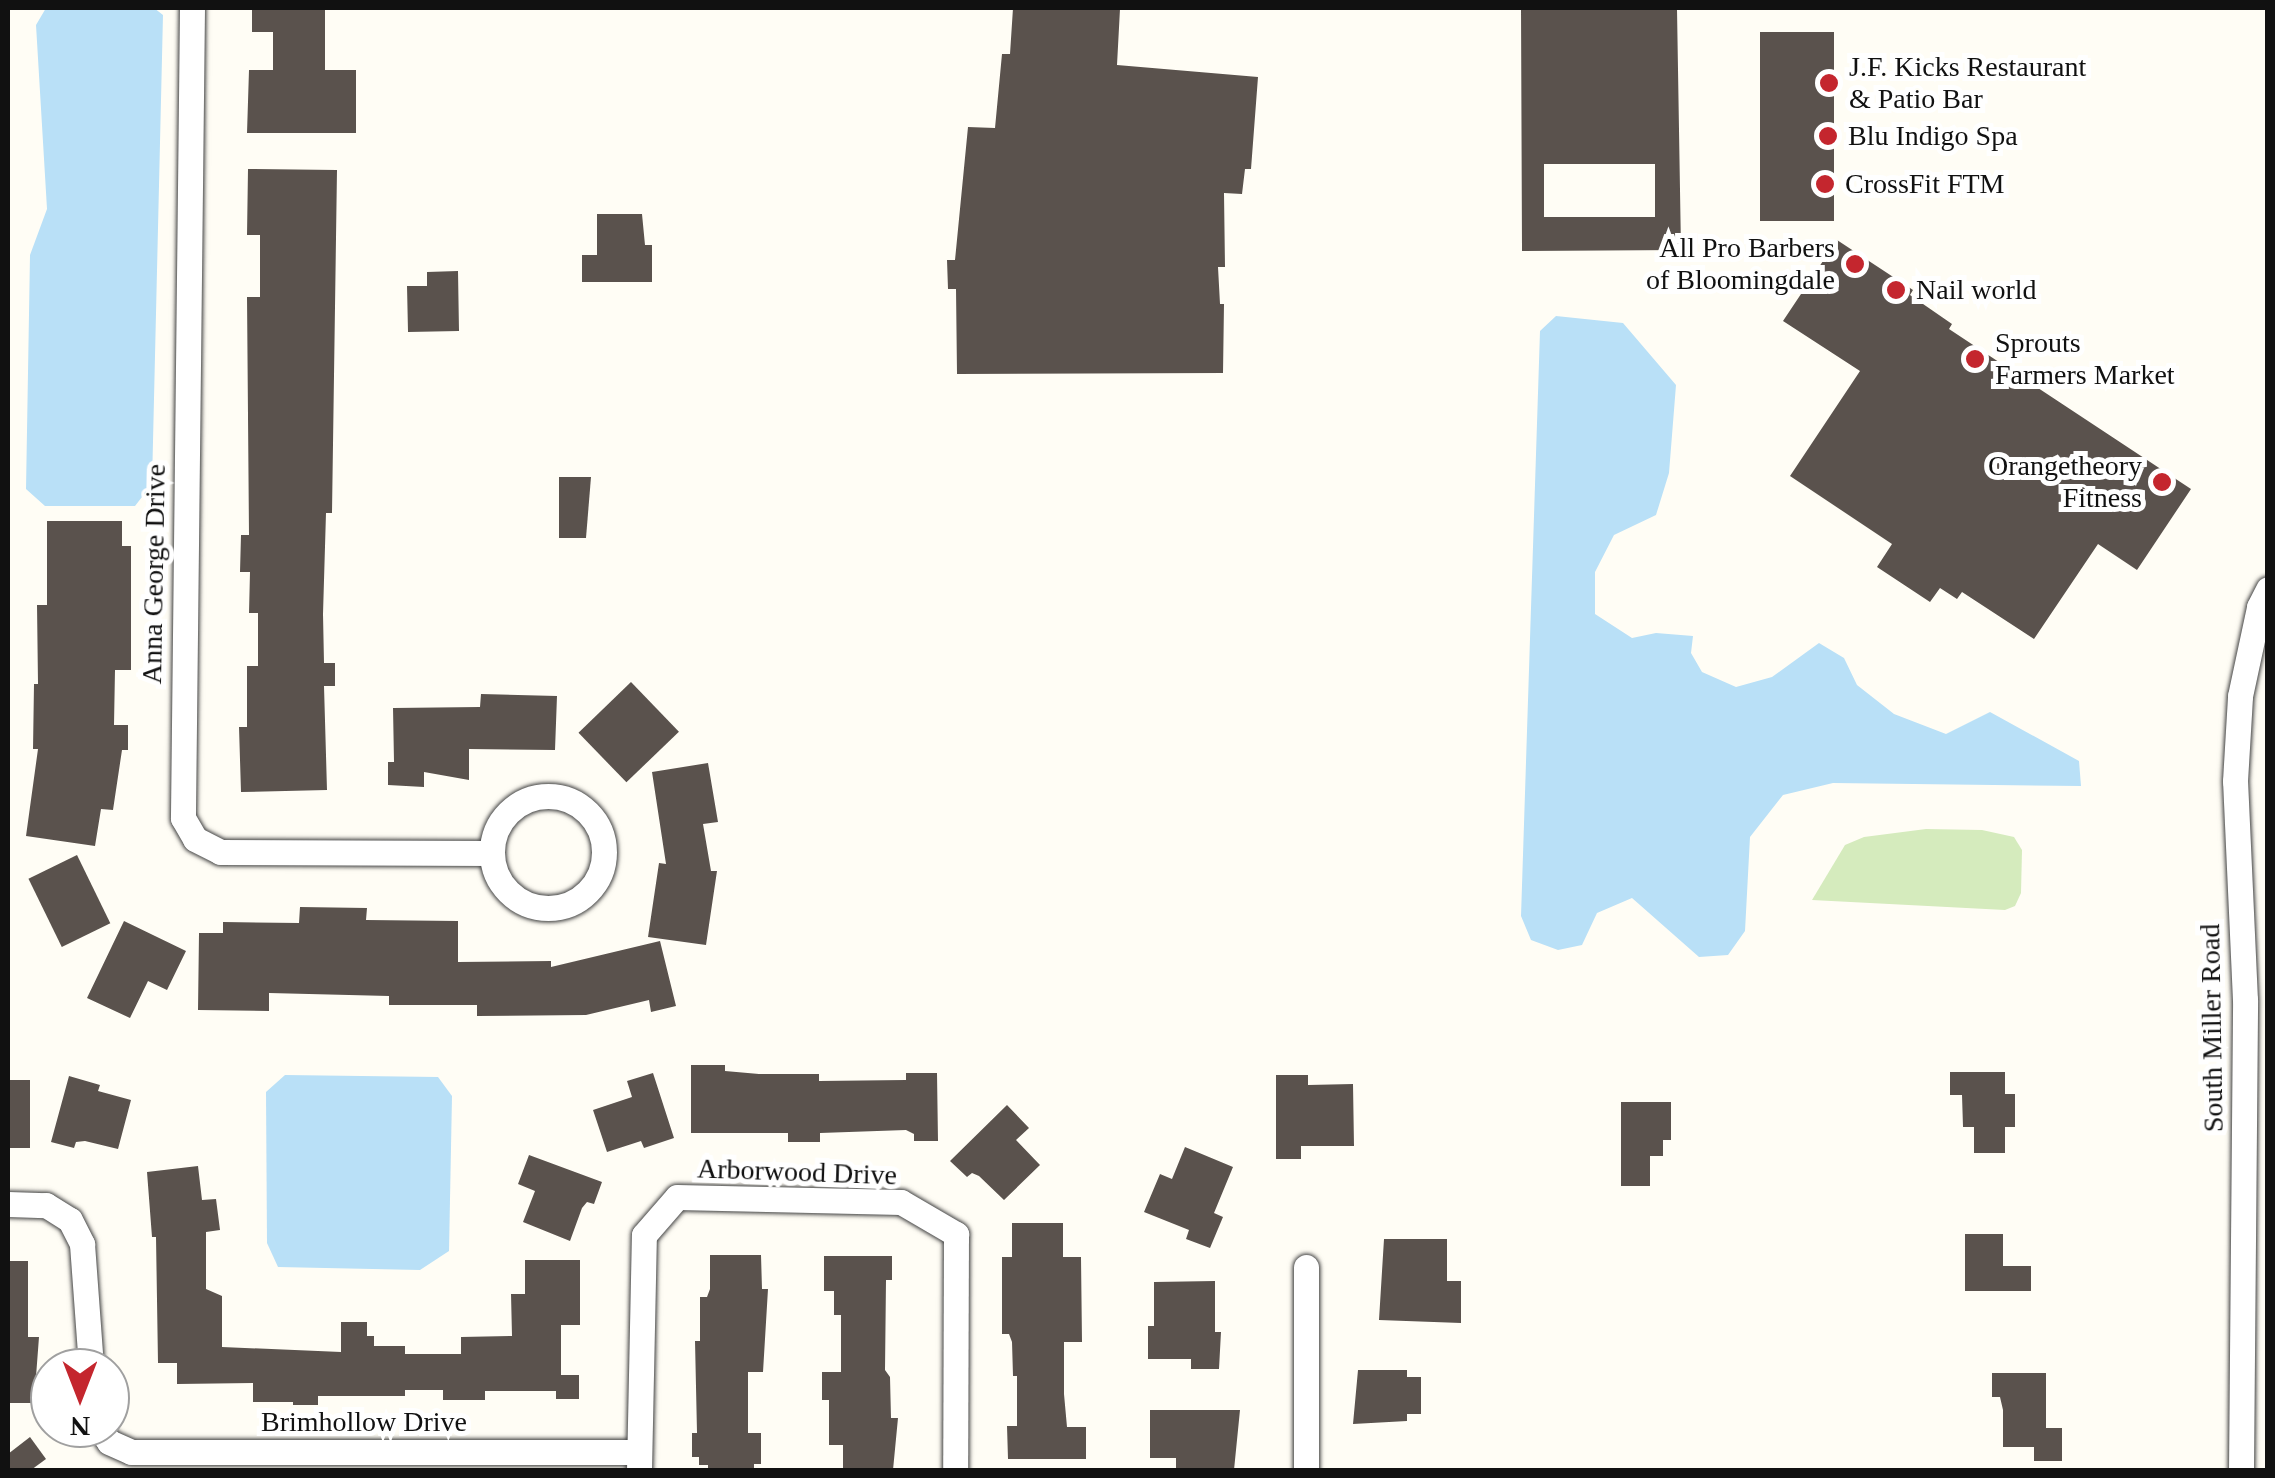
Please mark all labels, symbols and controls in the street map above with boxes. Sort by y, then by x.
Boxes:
place label: J.F. Kicks Restaurant & Patio Bar [1849,50,2086,116]
marker: J.F. Kicks Restaurant & Patio Bar [1818,72,1840,94]
place label: Blu Indigo Spa [1848,119,2018,153]
marker: Blu Indigo Spa [1817,125,1839,147]
place label: CrossFit FTM [1845,167,2004,201]
marker: CrossFit FTM [1814,173,1836,195]
place label: All Pro Barbers of Bloomingdale [1646,231,1835,297]
marker: All Pro Barbers of Bloomingdale [1844,253,1866,275]
place label: Nail world [1916,273,2037,307]
marker: Nail world [1885,279,1907,301]
place label: Sprouts Farmers Market [1995,326,2175,392]
marker: Sprouts Farmers Market [1964,348,1986,370]
place label: Orangetheory Fitness [1988,449,2142,515]
street label: Anna George Drive [135,464,173,684]
marker: Orangetheory Fitness [2151,471,2173,493]
street label: South Miller Road [2193,924,2231,1132]
street label: Arborwood Drive [697,1152,897,1192]
north arrow [30,1348,130,1448]
street label: Brimhollow Drive [261,1405,467,1439]
text: N [70,1411,90,1442]

